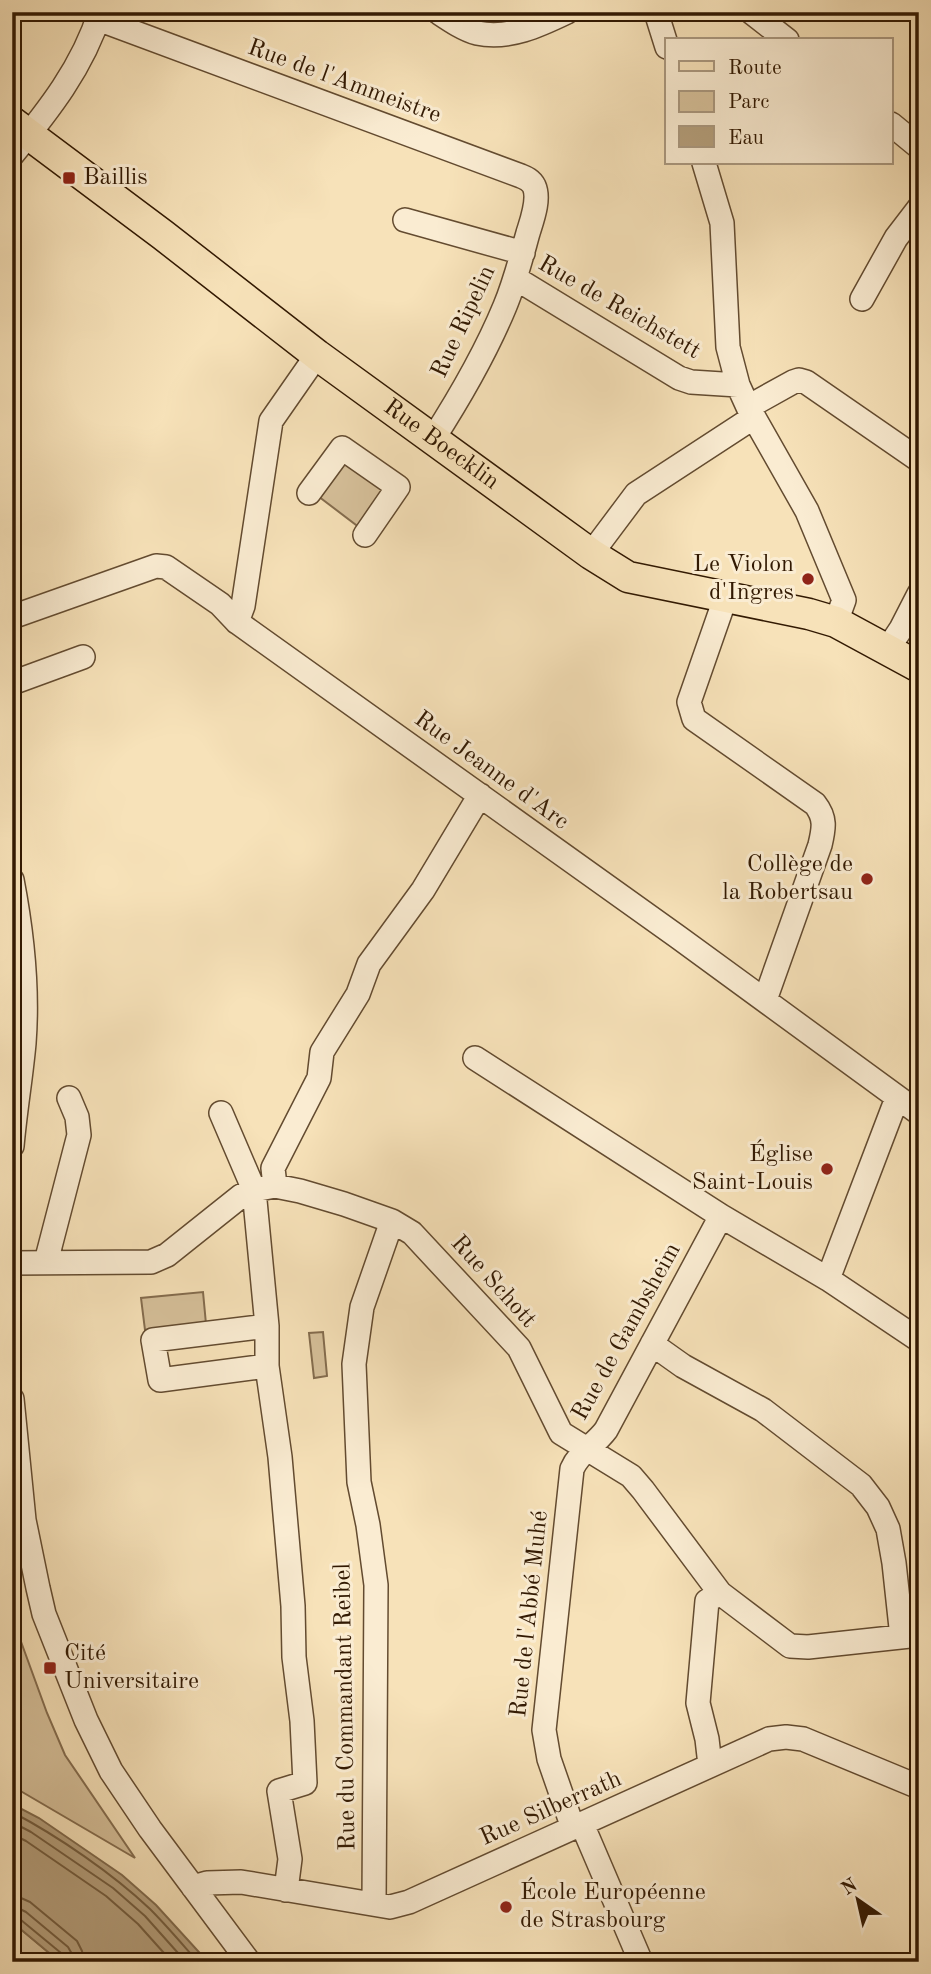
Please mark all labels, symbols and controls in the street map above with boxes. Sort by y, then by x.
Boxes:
street label: Rue de l'Ammeistre [244,36,444,128]
legend [665,38,892,164]
text: Route [728,58,782,79]
text: Parc [728,92,770,113]
text: Eau [728,128,764,149]
place label: Baillis [83,166,148,190]
marker: Baillis [61,170,77,186]
street label: Rue de Reichstett [534,252,704,364]
street label: Rue Ripelin [428,262,500,382]
street label: Rue Boecklin [379,395,503,495]
place label: Le Violon d'Ingres [693,553,794,605]
marker: Le Violon d'Ingres [800,571,816,587]
street label: Rue Jeanne d'Arc [409,707,573,835]
place label: Collège de la Robertsau [722,853,853,905]
marker: Collège de la Robertsau [859,871,875,887]
place label: Église Saint-Louis [692,1139,813,1195]
marker: Église Saint-Louis [819,1161,835,1177]
street label: Rue Schott [446,1231,540,1333]
street label: Rue de Gambsheim [568,1239,686,1425]
street label: Rue de l'Abbé Muhé [507,1509,553,1719]
street label: Rue du Commandant Reibel [331,1563,361,1851]
place label: Cité Universitaire [64,1642,199,1694]
marker: Cité Universitaire [42,1660,58,1676]
street label: Rue Silberrath [477,1767,625,1851]
north arrow [822,1866,892,1936]
text: N [839,1876,862,1900]
place label: École Européenne de Strasbourg [520,1877,706,1933]
marker: École Européenne de Strasbourg [498,1899,514,1915]

